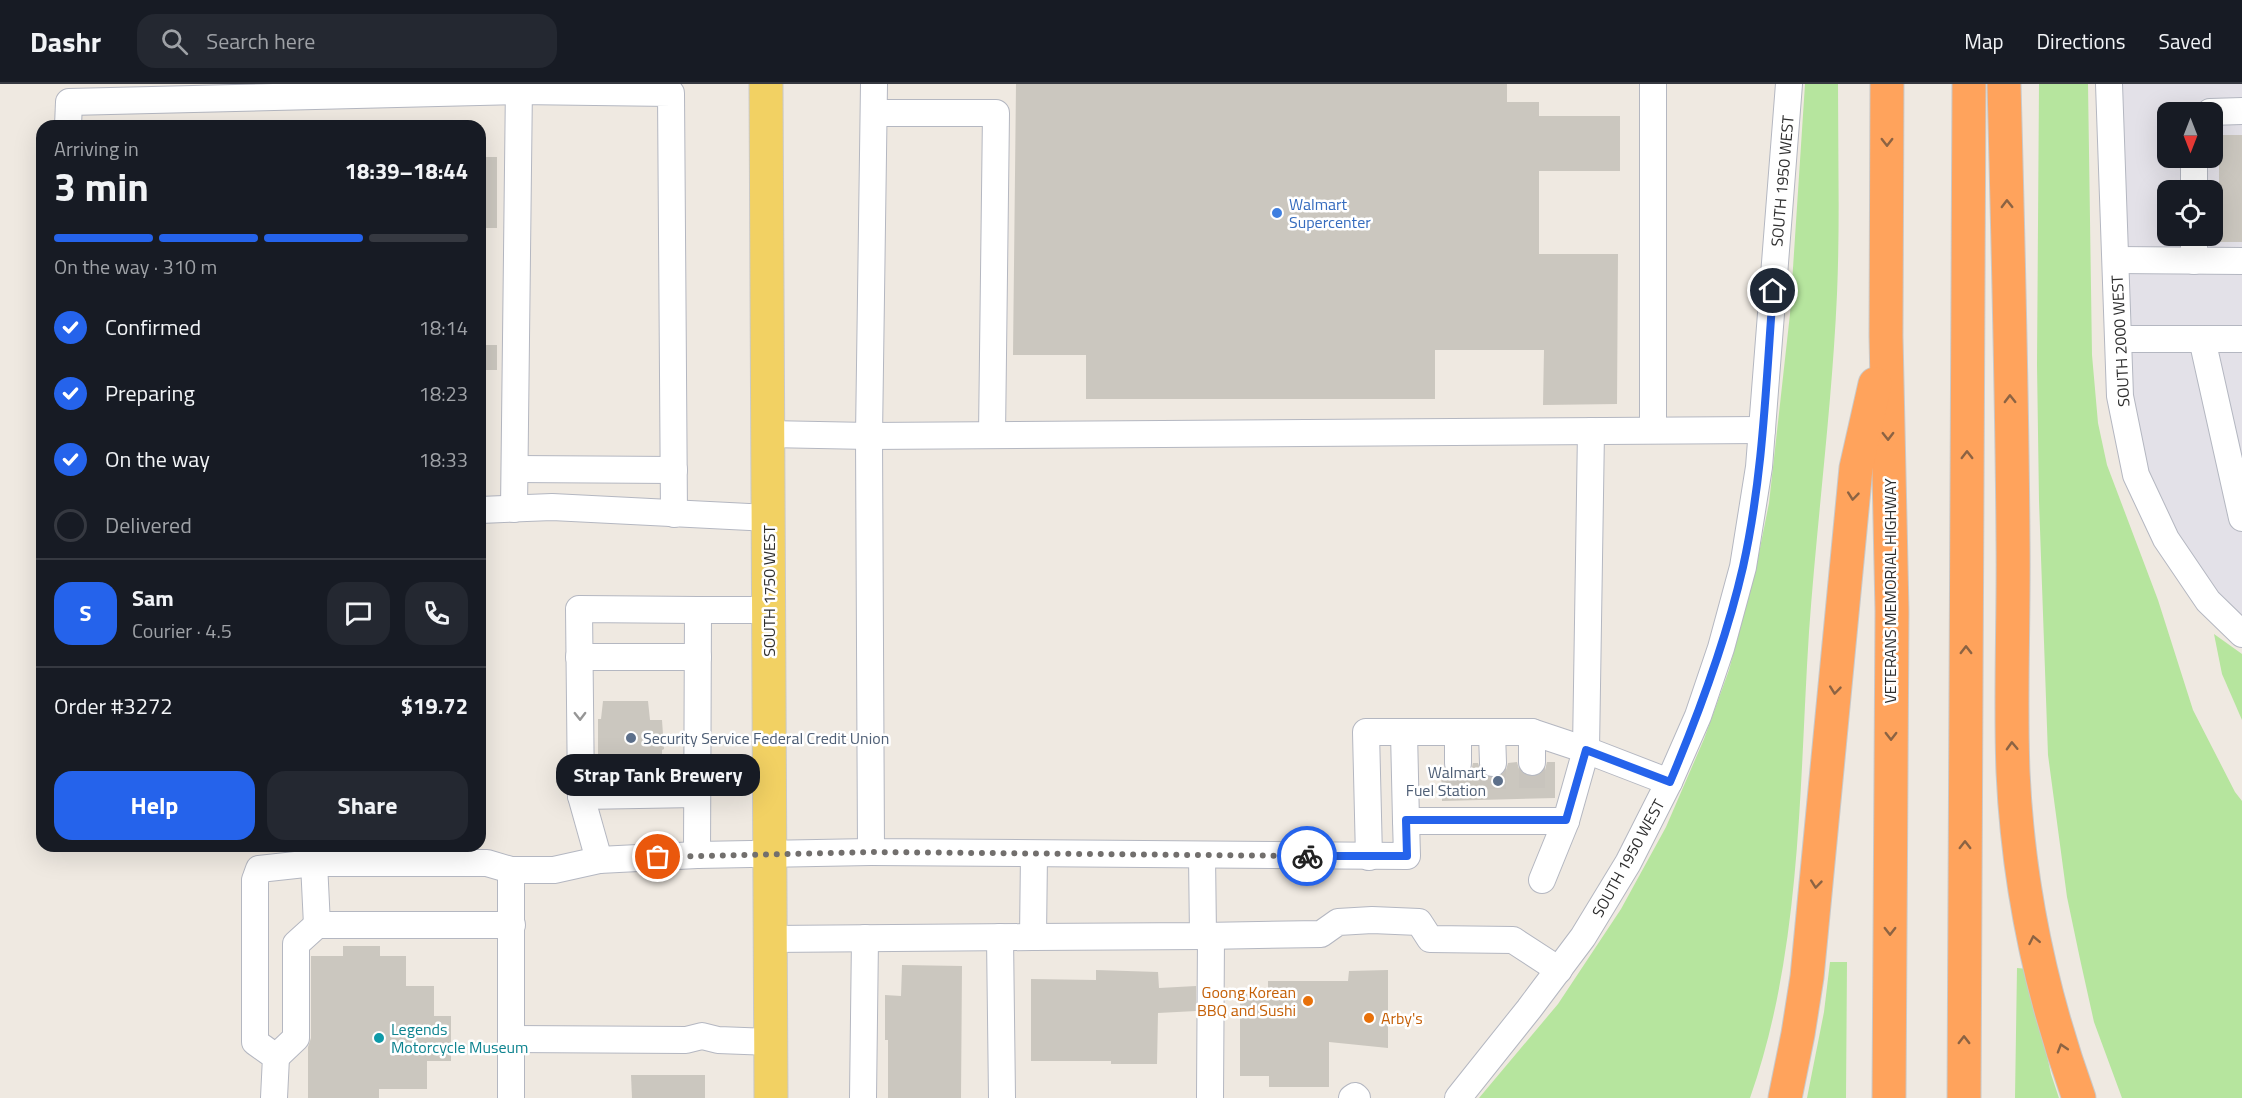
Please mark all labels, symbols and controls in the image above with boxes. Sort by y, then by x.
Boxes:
search box [137,14,557,68]
text: Dashr [30,20,101,63]
text: Search here [206,24,315,58]
icon: search [158,25,191,58]
text: Map [1964,25,2004,57]
text: Directions [2037,25,2126,57]
text: Saved [2159,25,2212,57]
north arrow [2157,102,2223,168]
map controls [2157,102,2223,246]
street label: SOUTH 1950 WEST [1764,114,1800,248]
text: Arriving in [54,133,139,164]
one-way arrow [1881,138,1893,147]
text: 18:39–18:44 [345,154,468,188]
text: 3 min [54,157,149,216]
button: locate [2157,180,2223,246]
place label: Walmart Supercenter [1289,192,1371,234]
one-way arrow [2000,199,2013,208]
marker: Walmart Supercenter [1270,206,1284,220]
text: On the way · 310 m [54,251,217,282]
pin [1747,265,1798,316]
icon: home [1756,274,1789,307]
street label: SOUTH 2000 WEST [2105,274,2135,407]
text: Confirmed [105,310,201,344]
icon: check [54,311,87,344]
text: 18:14 [419,312,468,343]
text: Preparing [105,376,195,410]
icon: check [54,377,87,410]
text: 18:23 [419,378,468,409]
one-way arrow [2004,394,2017,403]
one-way arrow [1882,432,1895,441]
text: On the way [105,442,210,476]
icon: check [54,443,87,476]
text: 18:33 [419,444,468,475]
one-way arrow [1961,450,1973,459]
street label: VETERANS MEMORIAL HIGHWAY [1878,478,1902,704]
one-way arrow [1847,491,1860,500]
text: Delivered [105,508,192,542]
street label: SOUTH 1750 WEST [757,525,781,657]
text: Sam [132,581,174,615]
button: chat [327,582,390,645]
button: phone [405,582,468,645]
text: S [80,596,91,630]
text: Courier · 4.5 [132,615,232,646]
one-way arrow [1960,645,1972,654]
one-way arrow [1829,685,1842,694]
text: Order #3272 [54,689,173,723]
text: $19.72 [401,689,468,723]
one-way arrow [574,711,586,720]
place label: Security Service Federal Credit Union [643,726,889,750]
marker: Security Service Federal Credit Union [624,731,638,745]
one-way arrow [1885,732,1897,741]
one-way arrow [2006,742,2019,751]
callout: Strap Tank Brewery [556,755,760,797]
text: Strap Tank Brewery [574,759,742,790]
place label: Walmart Fuel Station [1406,760,1486,802]
button: Help [54,771,255,840]
button: Share [267,771,468,840]
marker: Walmart Fuel Station [1491,774,1505,788]
street label: SOUTH 1950 WEST [1586,794,1671,921]
courier [1277,826,1337,886]
pin [632,831,683,882]
icon: bag [641,840,674,873]
icon: bike [1291,840,1324,873]
one-way arrow [1959,840,1971,849]
one-way arrow [1810,879,1823,888]
one-way arrow [1884,927,1896,936]
one-way arrow [2028,935,2041,945]
place label: Goong Korean BBQ and Sushi [1197,980,1296,1022]
marker: Goong Korean BBQ and Sushi [1301,994,1315,1008]
place label: Arby's [1381,1006,1423,1030]
marker: Arby's [1362,1011,1376,1025]
place label: Legends Motorcycle Museum [391,1017,528,1059]
marker: Legends Motorcycle Museum [372,1031,386,1045]
one-way arrow [1958,1035,1970,1044]
one-way arrow [2057,1043,2069,1054]

